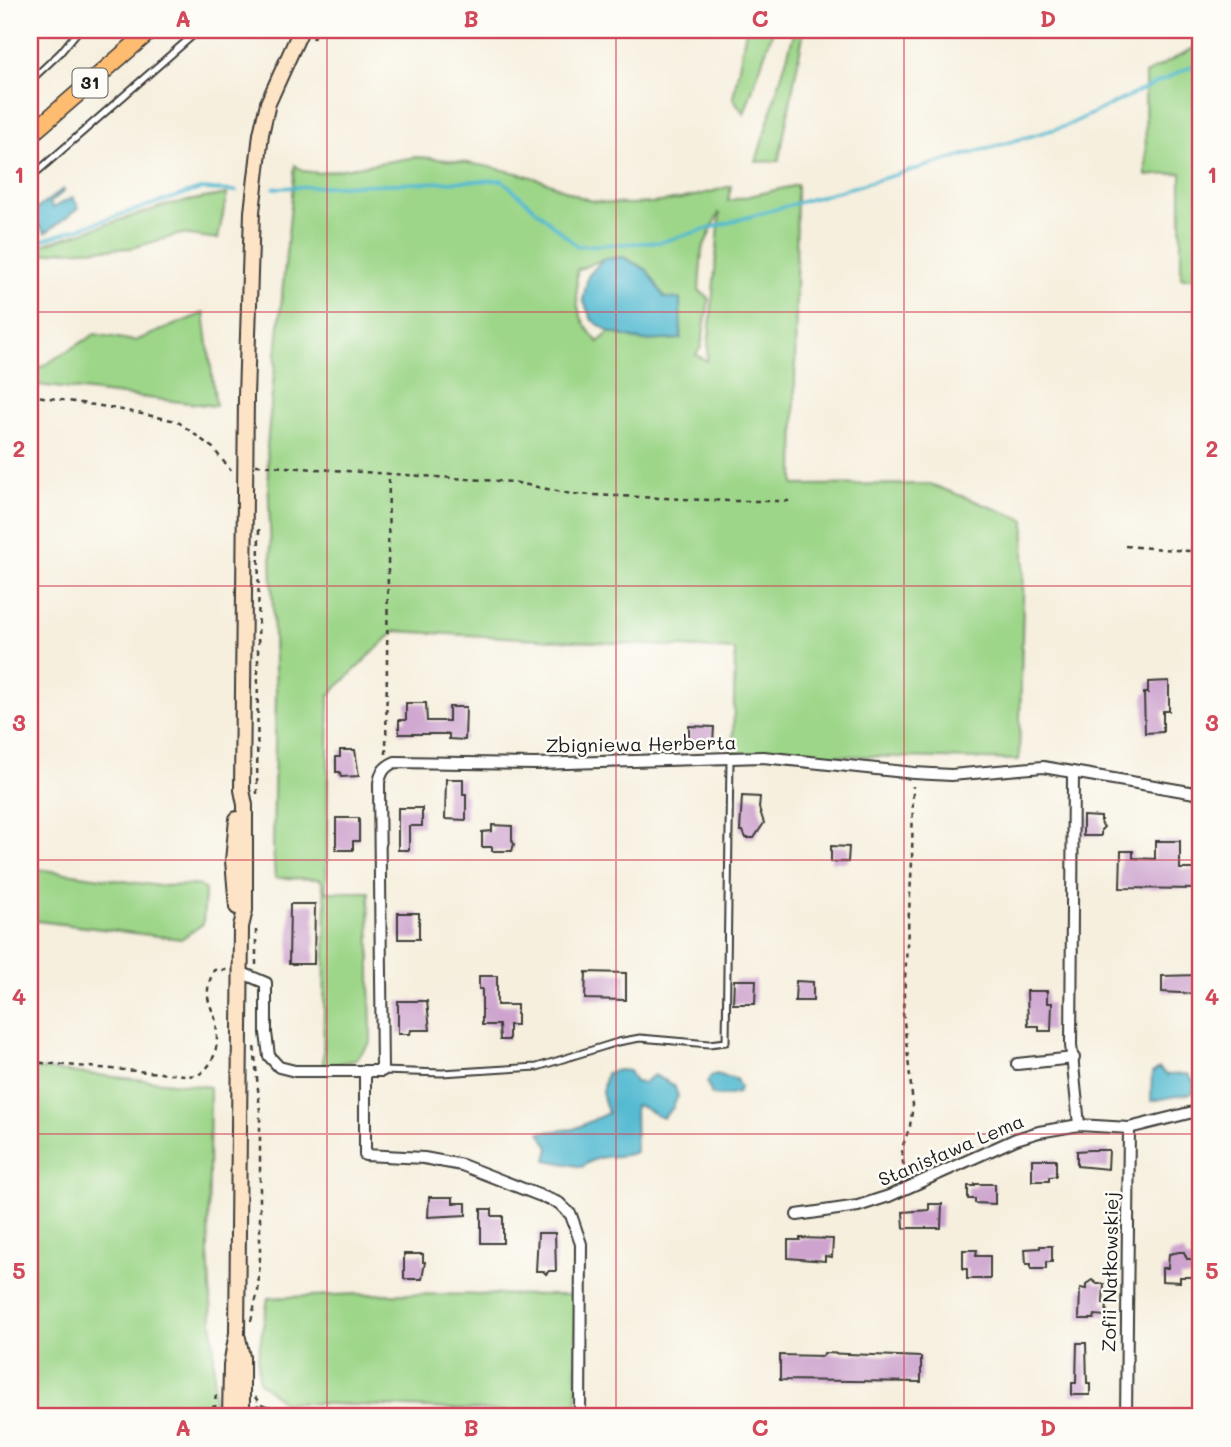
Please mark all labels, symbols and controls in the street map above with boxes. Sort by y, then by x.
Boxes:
text: A [175,3,191,33]
text: B [463,3,479,33]
text: C [751,3,769,33]
text: D [1040,3,1056,33]
road number: 31 [72,68,108,98]
text: 1 [14,159,24,189]
text: 1 [1207,159,1217,189]
text: 2 [13,433,25,463]
text: 2 [1206,433,1218,463]
text: 3 [12,707,26,737]
text: 3 [1205,707,1219,737]
street label: Zbigniewa Herberta [545,729,737,758]
text: 4 [12,981,26,1011]
text: 4 [1205,981,1219,1011]
street label: Stanisława Lema [874,1108,1027,1191]
street label: Zofii Nałkowskiej [1096,1192,1123,1352]
text: 5 [12,1255,26,1285]
text: 5 [1205,1255,1219,1285]
text: A [175,1412,191,1442]
text: B [463,1412,479,1442]
text: C [751,1412,769,1442]
text: D [1040,1412,1056,1442]

